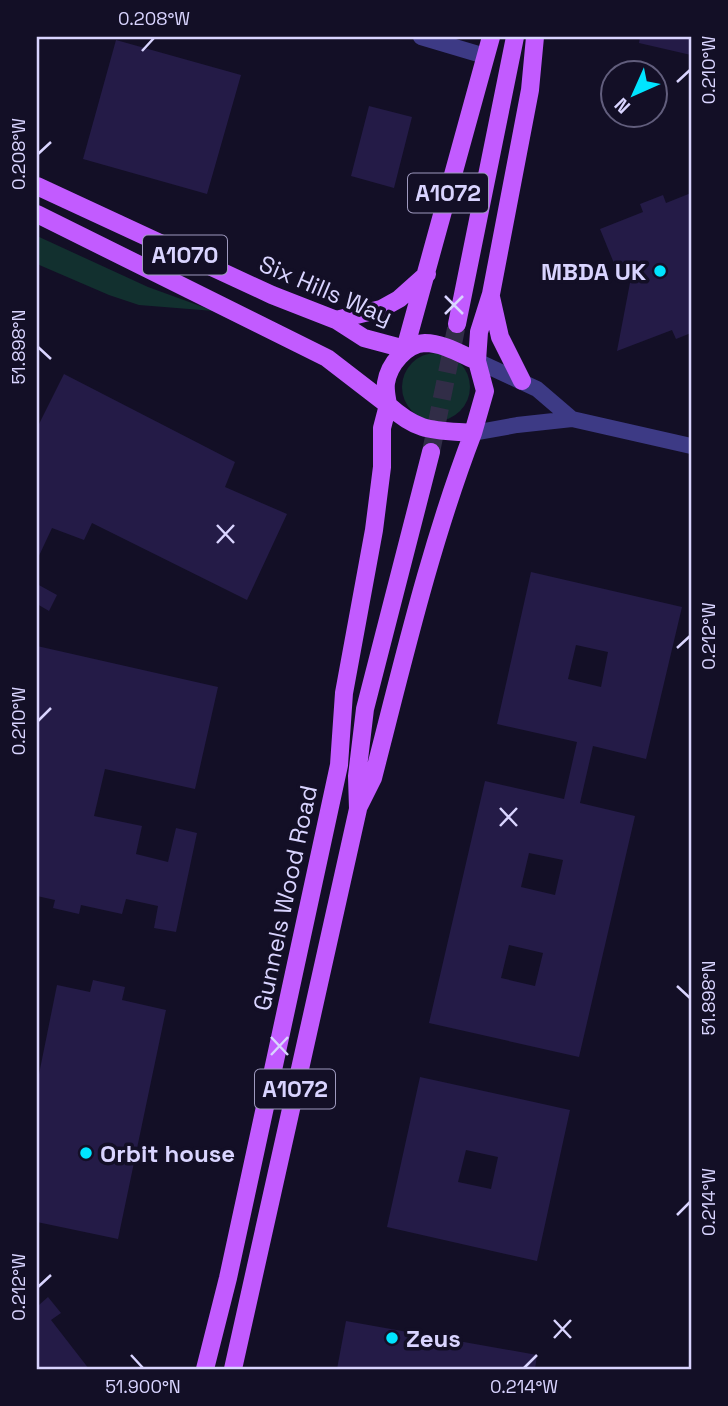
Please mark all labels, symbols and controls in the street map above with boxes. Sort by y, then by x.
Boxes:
text: 0.208°W [118,7,190,30]
text: 0.210°W [697,36,720,104]
north arrow [598,60,668,130]
text: N [609,92,636,119]
text: 0.208°W [7,118,30,190]
road number: A1072 [408,174,488,212]
road number: A1070 [143,236,227,274]
street label: Six Hills Way [255,248,397,332]
place label: MBDA UK [541,256,646,287]
marker: MBDA UK [652,263,668,279]
text: 51.898°N [7,310,30,384]
text: 0.212°W [697,602,720,670]
text: 0.210°W [7,687,30,755]
street label: Gunnels Wood Road [246,783,324,1013]
text: 51.898°N [697,961,720,1035]
road number: A1072 [255,1070,335,1108]
place label: Orbit house [100,1138,235,1169]
marker: Orbit house [78,1145,94,1161]
text: 0.214°W [697,1168,720,1236]
text: 0.212°W [7,1253,30,1321]
place label: Zeus [406,1323,461,1354]
marker: Zeus [384,1330,400,1346]
text: 51.900°N [105,1375,181,1398]
text: 0.214°W [490,1375,558,1398]

